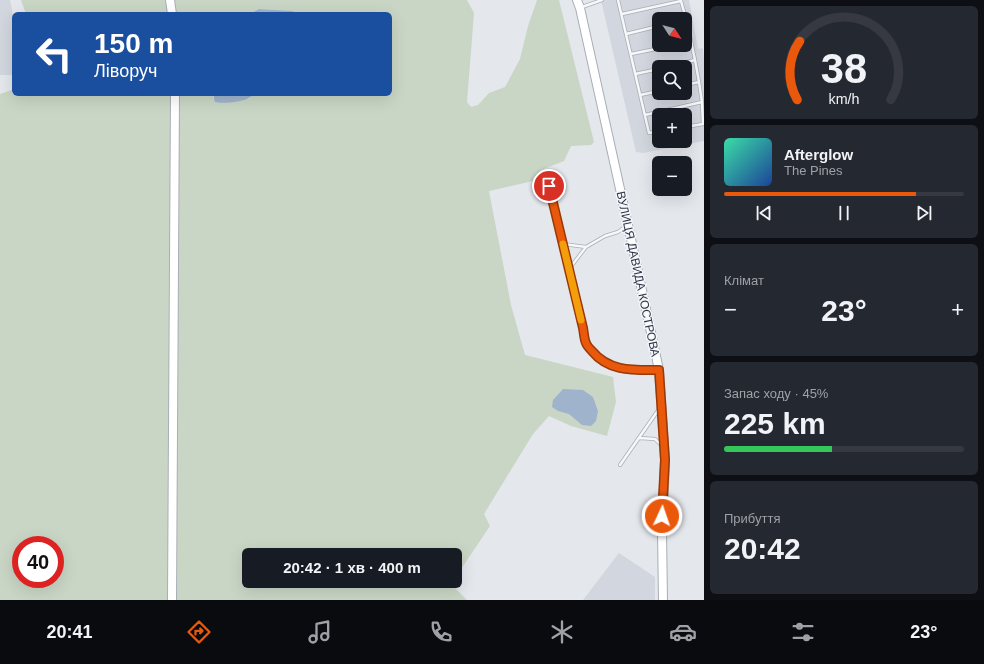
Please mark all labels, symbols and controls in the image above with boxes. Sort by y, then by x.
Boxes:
north arrow [652,12,692,52]
map controls [652,12,692,196]
icon: left [28,28,80,80]
text: 150 m [94,28,173,59]
text: 38 [821,45,867,92]
button: search [652,60,692,100]
text: Ліворуч [94,61,157,81]
text: km/h [829,91,860,107]
button: + [652,108,692,148]
text: Afterglow [784,146,853,163]
button: − [652,156,692,196]
text: The Pines [784,163,843,178]
pin [532,169,566,203]
icon: arrive [538,175,560,197]
street label: ВУЛИЦЯ ДАВИДА КОСТРОВА [614,190,662,358]
icon: previous [753,202,775,224]
icon: pause [833,202,855,224]
icon: next [913,202,935,224]
text: Клімат [724,273,764,288]
text: 23° [821,294,867,327]
text: − [724,297,737,322]
text: + [951,297,964,322]
text: Запас ходу · 45% [724,386,828,401]
text: 225 km [724,407,826,440]
position arrow [641,495,683,537]
text: Прибуття [724,511,780,526]
text: 20:42 [724,532,801,565]
speed limit sign: 40 [12,536,64,588]
text: 20:42 · 1 хв · 400 m [283,559,421,576]
icon: directions [185,618,213,646]
icon: music [306,618,334,646]
icon: phone [427,618,455,646]
icon: climate [548,618,576,646]
icon: car [669,618,697,646]
icon: filters [789,618,817,646]
text: 20:41 [46,622,92,642]
text: 23° [910,622,937,642]

